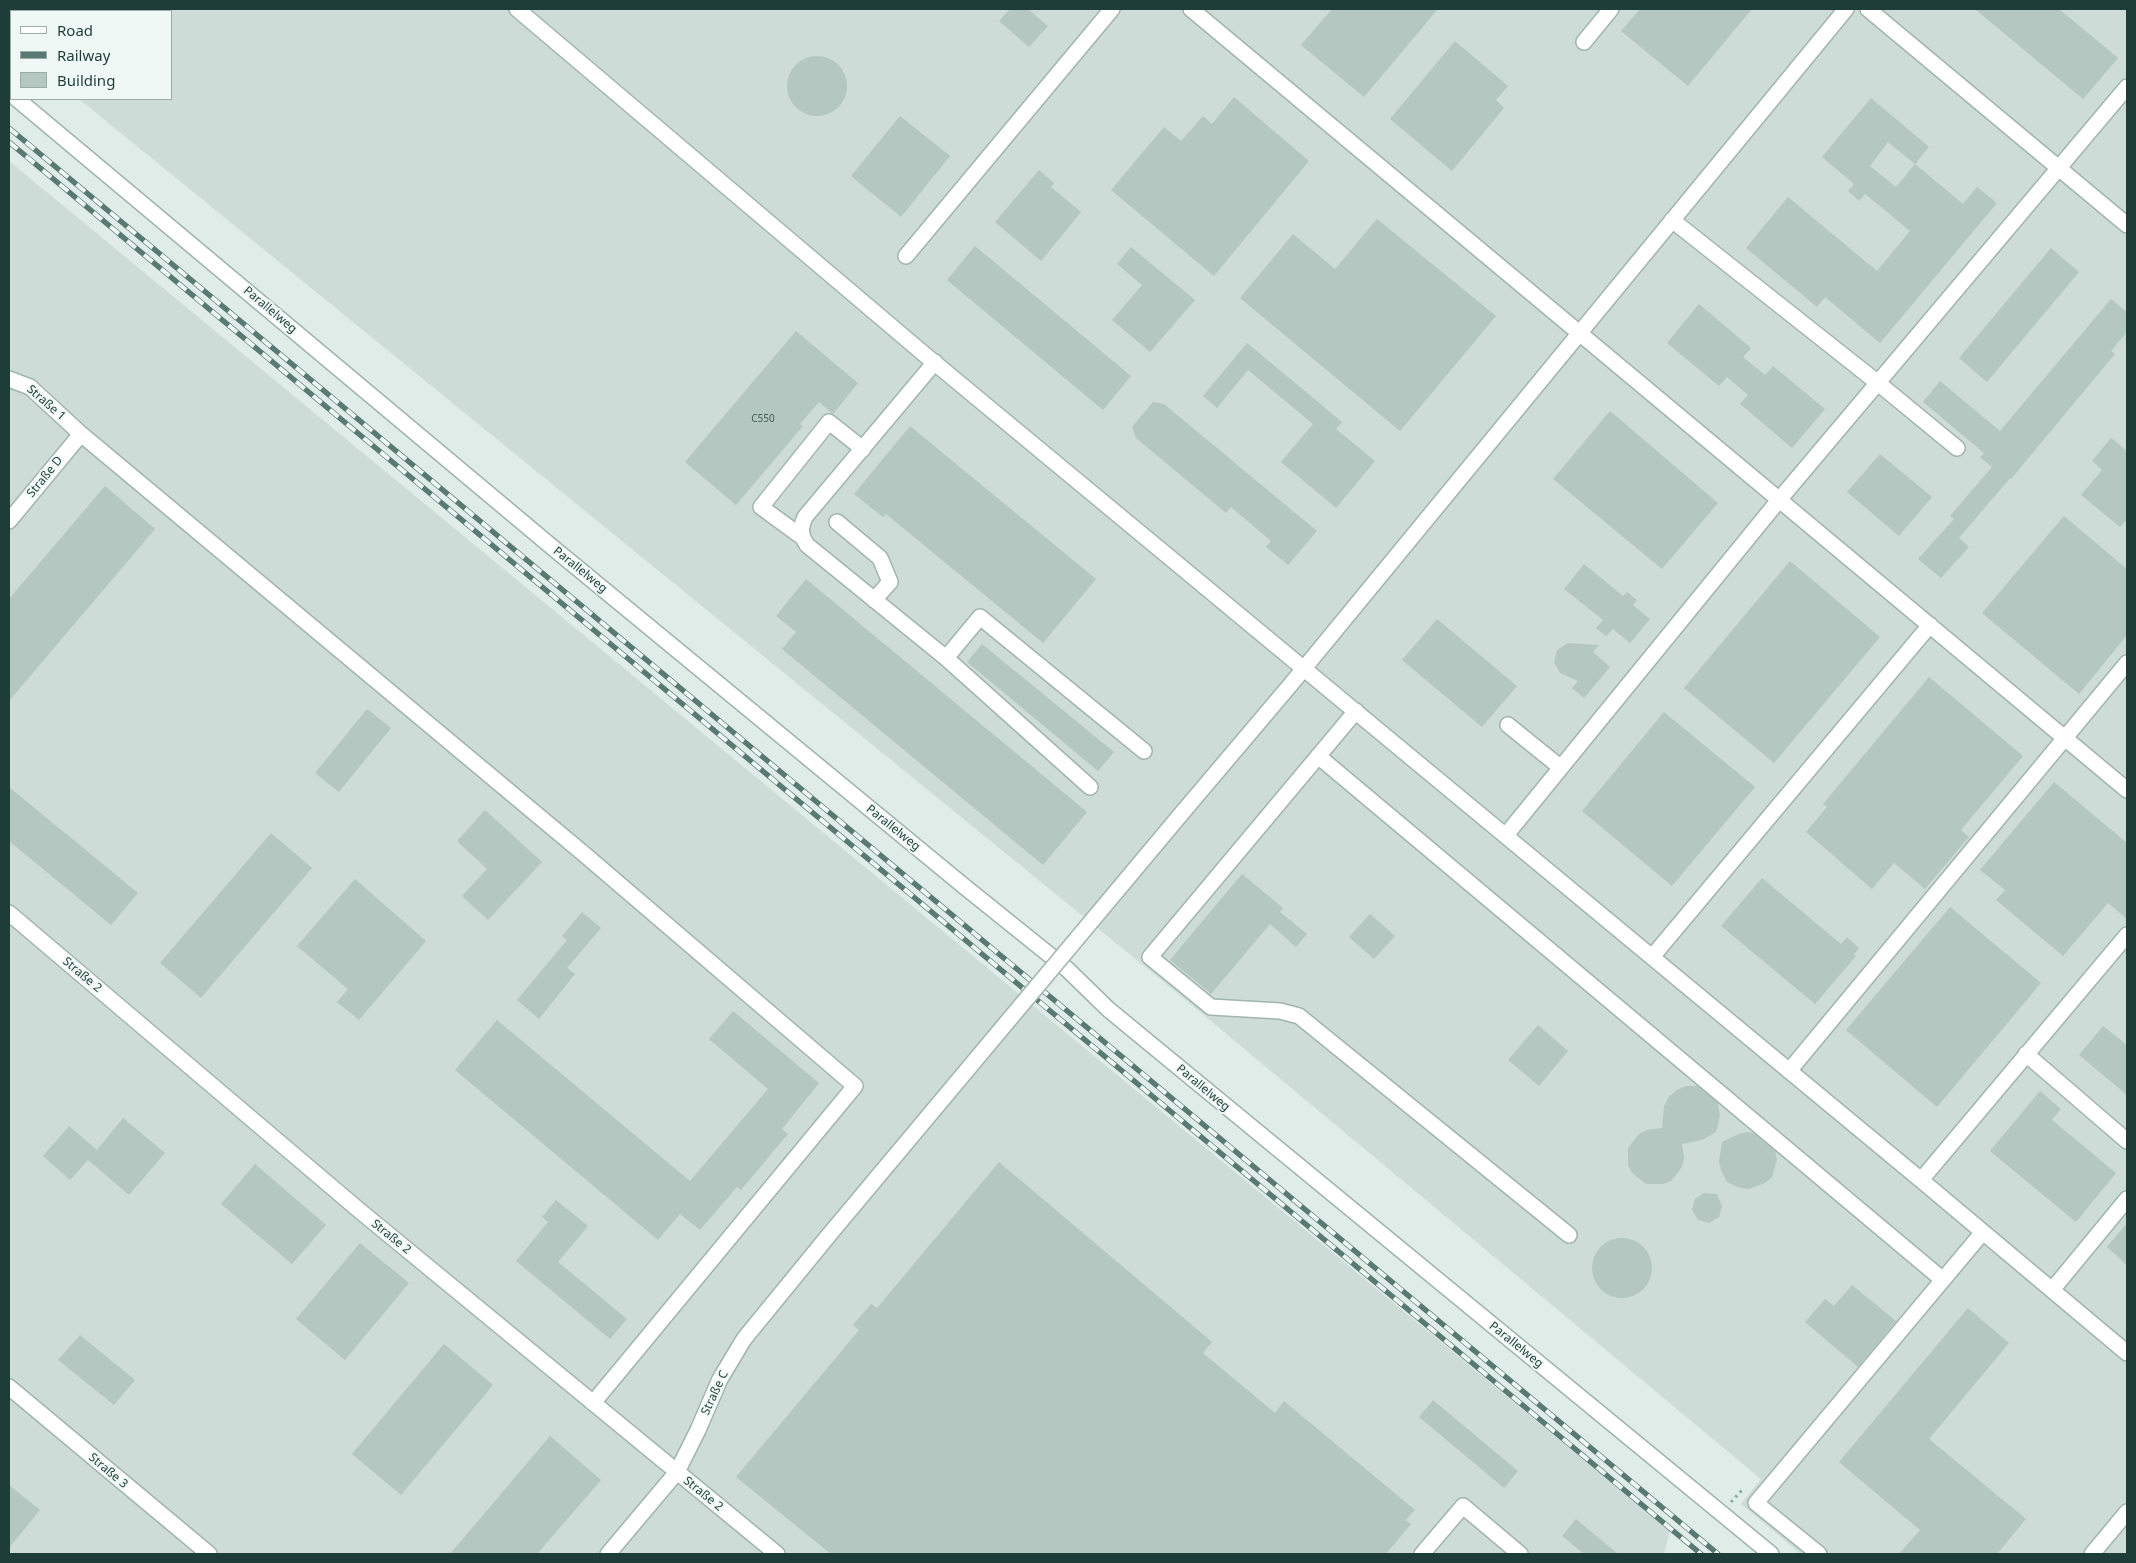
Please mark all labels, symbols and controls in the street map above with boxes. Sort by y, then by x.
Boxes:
legend [10,10,172,100]
text: Road [57,20,93,40]
text: Railway [57,45,110,65]
text: Building [57,70,115,90]
street label: Parallelweg [240,284,300,336]
street label: Straße 1 [24,382,68,424]
house number: C550 [751,413,775,425]
street label: Straße D [24,454,66,500]
street label: Parallelweg [550,544,610,596]
street label: Parallelweg [863,802,923,854]
street label: Straße 2 [59,954,105,996]
street label: Parallelweg [1173,1062,1233,1114]
street label: Straße 2 [368,1217,414,1257]
street label: Parallelweg [1486,1319,1546,1371]
street label: Straße C [698,1368,732,1418]
street label: Straße 3 [85,1450,131,1492]
street label: Straße 2 [680,1474,726,1514]

